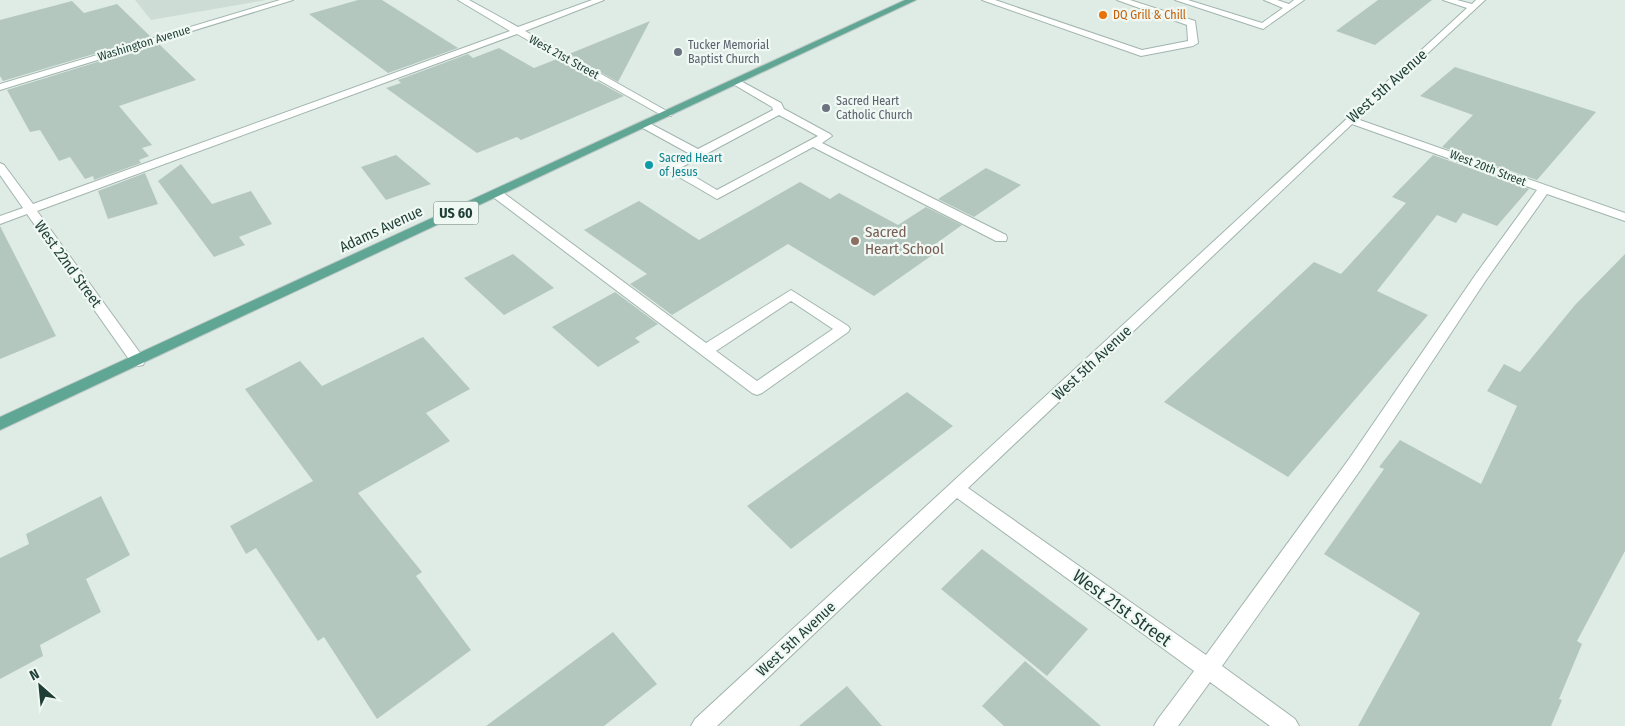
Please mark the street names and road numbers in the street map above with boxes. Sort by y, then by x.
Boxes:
street label: Washington Avenue [96,22,192,64]
street label: West 21st Street [527,32,601,82]
street label: West 5th Avenue [1343,45,1431,127]
street label: West 20th Street [1448,147,1528,189]
street label: Adams Avenue [336,202,426,256]
road number: US 60 [434,202,478,224]
street label: West 22nd Street [30,217,106,311]
street label: West 5th Avenue [1049,322,1135,404]
street label: West 21st Street [1068,565,1176,651]
street label: West 5th Avenue [753,598,839,680]

